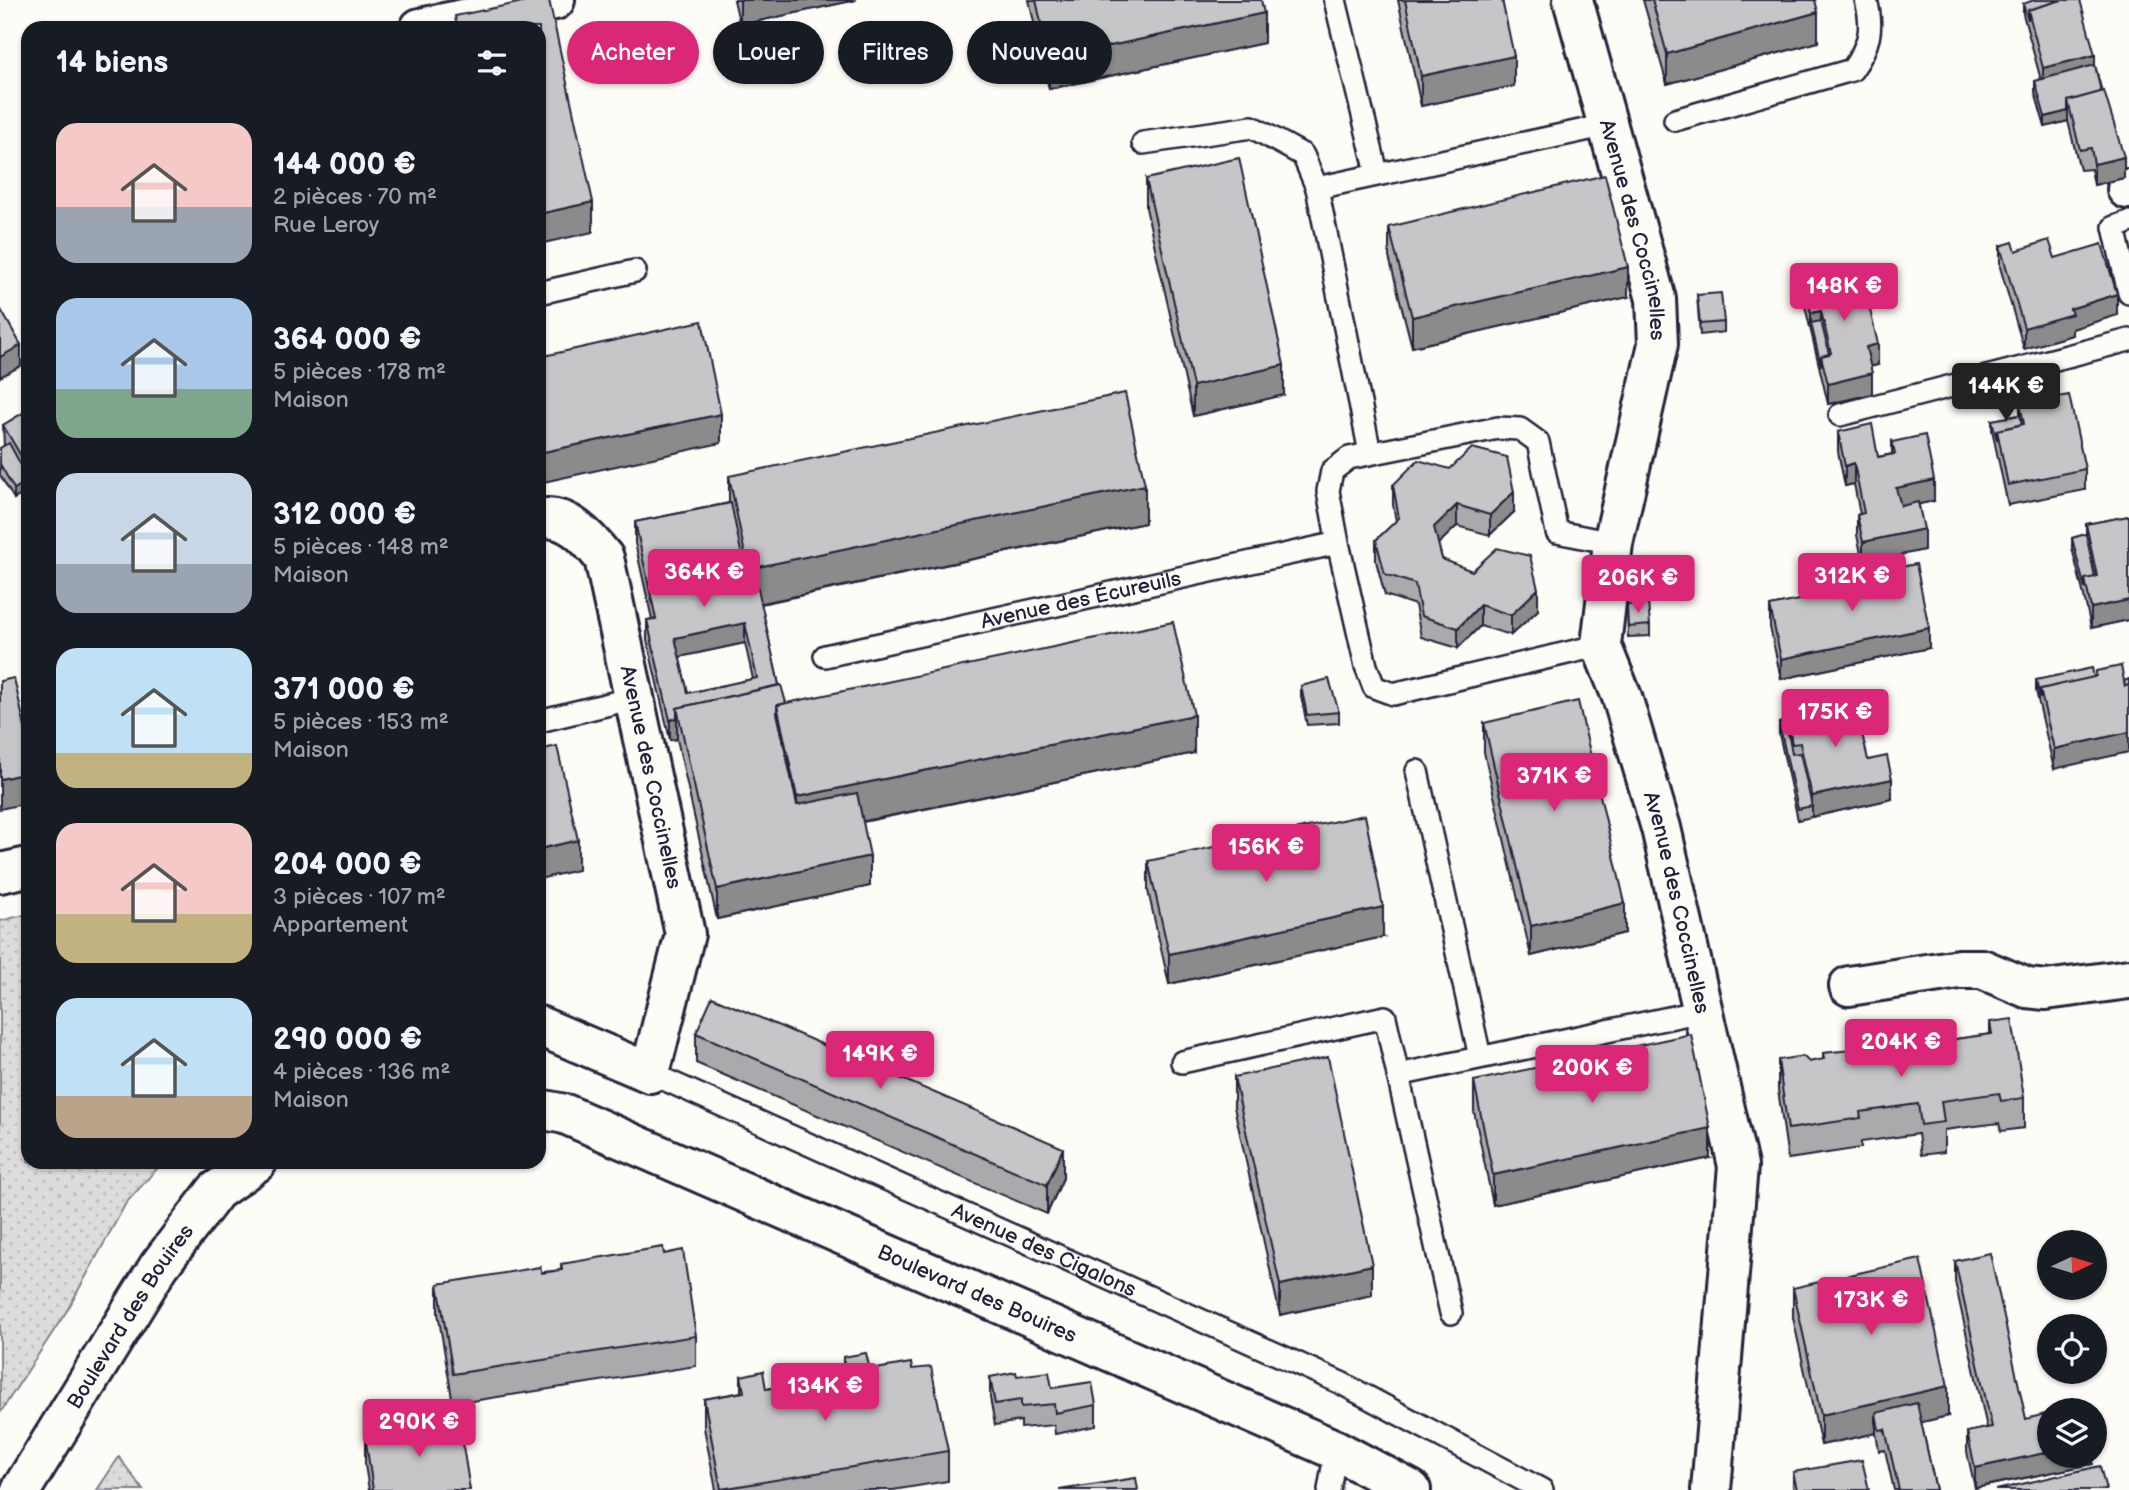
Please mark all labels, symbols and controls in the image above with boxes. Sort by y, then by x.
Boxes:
chip: Acheter [567,21,699,84]
chip: Louer [713,21,824,84]
chip: Filtres [838,21,953,84]
chip: Nouveau [967,21,1112,84]
icon: filters [473,44,511,82]
text: 14 biens [56,45,168,81]
street label: Avenue des Coccinelles [1594,116,1670,341]
text: 144 000 € [273,147,416,183]
icon: home [112,151,196,235]
text: 2 pièces · 70 m² [273,183,437,211]
text: Rue Leroy [273,211,379,239]
pin: 148K € [1787,264,1901,323]
text: 148K € [1806,272,1882,300]
text: 364 000 € [273,322,421,358]
icon: home [112,326,196,410]
text: 5 pièces · 178 m² [273,358,446,386]
pin: 144K € [1949,364,2063,423]
text: 144K € [1968,372,2044,400]
text: Maison [273,386,349,414]
text: 312 000 € [273,497,416,533]
icon: home [112,501,196,585]
text: 5 pièces · 148 m² [273,533,449,561]
pin: 364K € [647,550,761,609]
pin: 312K € [1795,554,1909,613]
pin: 206K € [1581,556,1695,615]
text: 364K € [664,558,744,586]
text: Maison [273,561,349,589]
text: 312K € [1814,562,1890,590]
text: 206K € [1598,564,1678,592]
street label: Avenue des Écureuils [978,565,1183,634]
street label: Avenue des Coccinelles [615,663,687,891]
text: 371 000 € [273,672,415,708]
icon: home [112,676,196,760]
pin: 175K € [1778,690,1892,749]
text: 175K € [1798,698,1872,726]
text: 5 pièces · 153 m² [273,708,449,736]
text: Maison [273,736,349,764]
pin: 371K € [1497,754,1611,813]
text: 371K € [1516,762,1592,790]
street label: Avenue des Coccinelles [1638,788,1715,1016]
pin: 156K € [1209,824,1323,884]
text: 156K € [1228,833,1304,861]
text: 204 000 € [273,847,422,883]
icon: home [112,851,196,935]
text: 3 pièces · 107 m² [273,883,446,911]
text: Appartement [273,911,408,939]
pin: 204K € [1844,1020,1958,1079]
text: 290 000 € [273,1022,422,1058]
icon: home [112,1026,196,1110]
text: 204K € [1861,1028,1941,1056]
pin: 149K € [823,1032,937,1091]
text: 149K € [842,1040,918,1068]
pin: 200K € [1535,1046,1649,1105]
text: 200K € [1551,1054,1633,1082]
text: 4 pièces · 136 m² [273,1058,450,1086]
text: Maison [273,1086,349,1114]
street label: Avenue des Cigalons [948,1198,1140,1302]
street label: Boulevard des Bouires [62,1219,199,1413]
north arrow [2037,1230,2107,1300]
map controls [2037,1230,2107,1468]
street label: Boulevard des Bouires [874,1239,1080,1348]
pin: 173K € [1814,1278,1928,1337]
text: 173K € [1833,1286,1909,1314]
button: locate [2037,1314,2107,1384]
pin: 134K € [768,1364,882,1423]
text: 134K € [787,1372,863,1400]
button: layers [2037,1398,2107,1468]
pin: 290K € [362,1400,476,1459]
text: 290K € [379,1408,459,1436]

